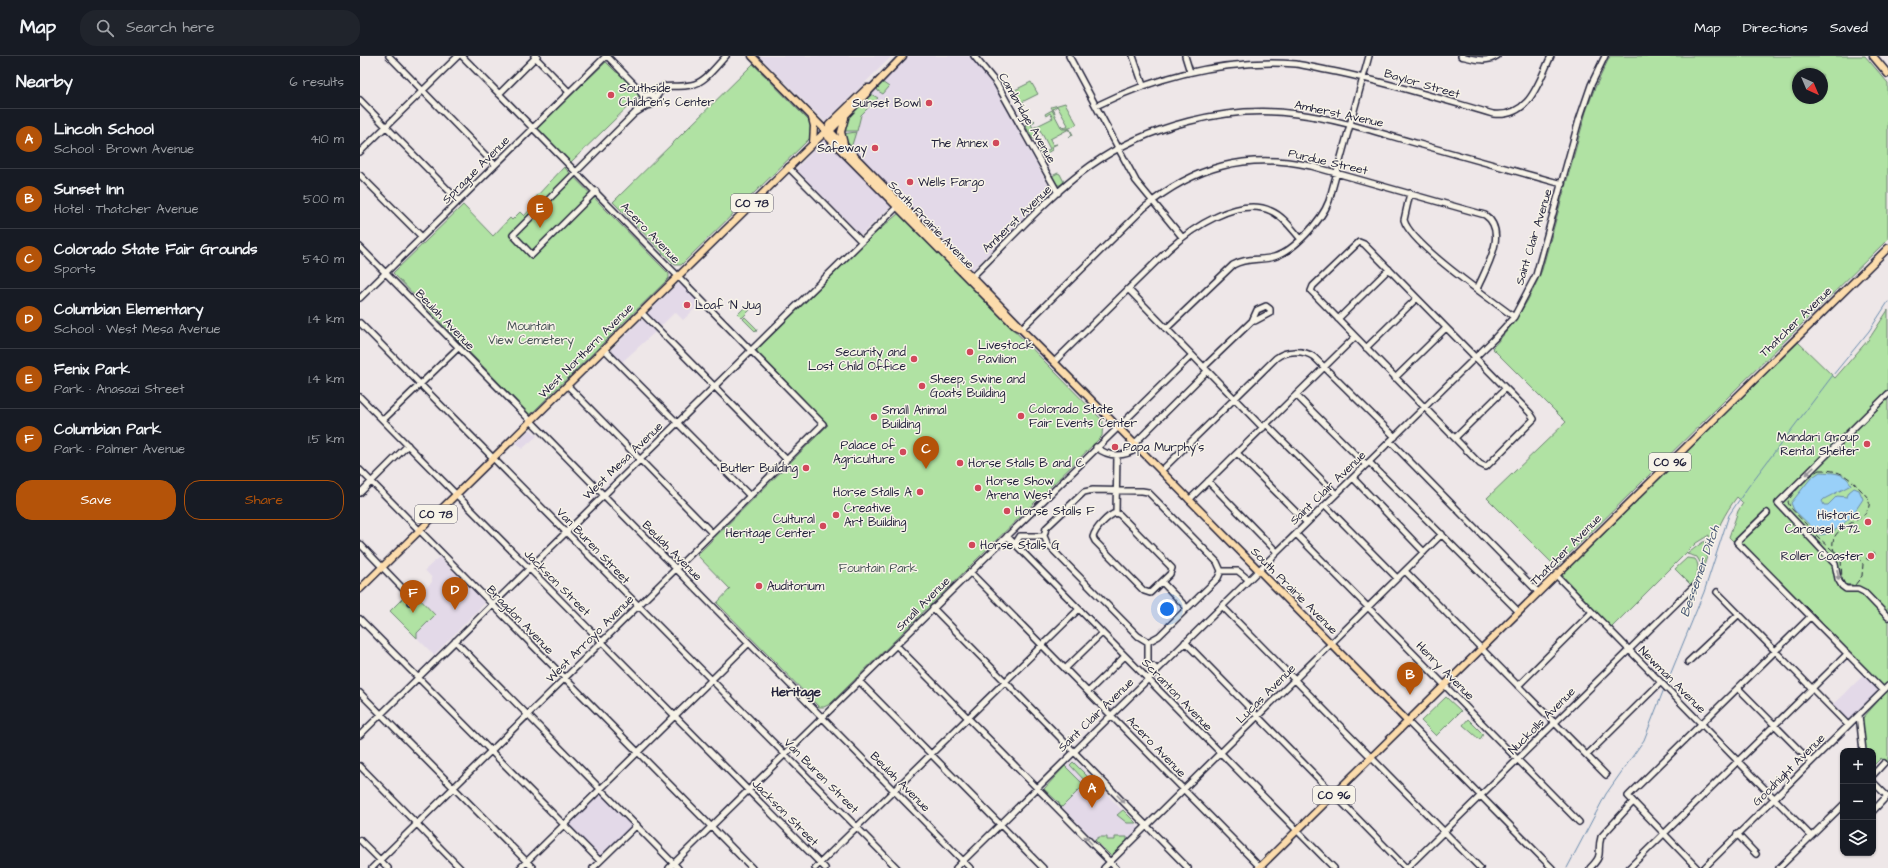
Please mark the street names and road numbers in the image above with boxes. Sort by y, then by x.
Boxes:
street label: Baylor Street [1382,65,1462,104]
street label: Cambridge Avenue [993,70,1060,167]
street label: Amherst Avenue [1293,96,1386,132]
street label: Sprague Avenue [438,132,515,208]
street label: Purdue Street [1287,145,1369,179]
street label: South Prairie Avenue [884,177,978,273]
street label: Amherst Avenue [978,181,1056,257]
street label: Saint Clair Avenue [1511,186,1557,287]
road number: CO 78 [731,194,773,212]
street label: Acero Avenue [616,199,684,268]
street label: Thatcher Avenue [1756,283,1836,361]
street label: Beulah Avenue [412,286,479,355]
street label: West Northern Avenue [535,299,638,402]
street label: West Mesa Avenue [579,418,667,504]
street label: Saint Clair Avenue [1286,447,1370,529]
road number: CO 96 [1649,453,1691,471]
street label: Van Buren Street [552,504,634,588]
road number: CO 78 [415,505,457,523]
street label: Thatcher Avenue [1526,510,1606,590]
street label: Beulah Avenue [638,517,706,585]
street label: South Prairie Avenue [1247,544,1342,639]
street label: Jackson Street [520,546,594,620]
street label: Small Avenue [892,573,954,635]
street label: Bragdon Avenue [482,582,558,659]
street label: West Arroyo Avenue [542,591,639,688]
street label: Henry Avenue [1411,638,1479,705]
street label: Newman Avenue [1635,643,1710,718]
street label: Scranton Avenue [1138,655,1217,736]
street label: Lucas Avenue [1232,660,1300,728]
street label: Saint Clair Avenue [1054,674,1138,756]
street label: Nuckolls Avenue [1505,683,1580,758]
street label: Acero Avenue [1122,713,1190,782]
street label: Goodnight Avenue [1749,729,1830,811]
street label: Van Buren Street [780,735,862,817]
street label: Beulah Avenue [866,748,934,816]
street label: Jackson Street [748,776,822,850]
road number: CO 96 [1313,786,1355,804]

